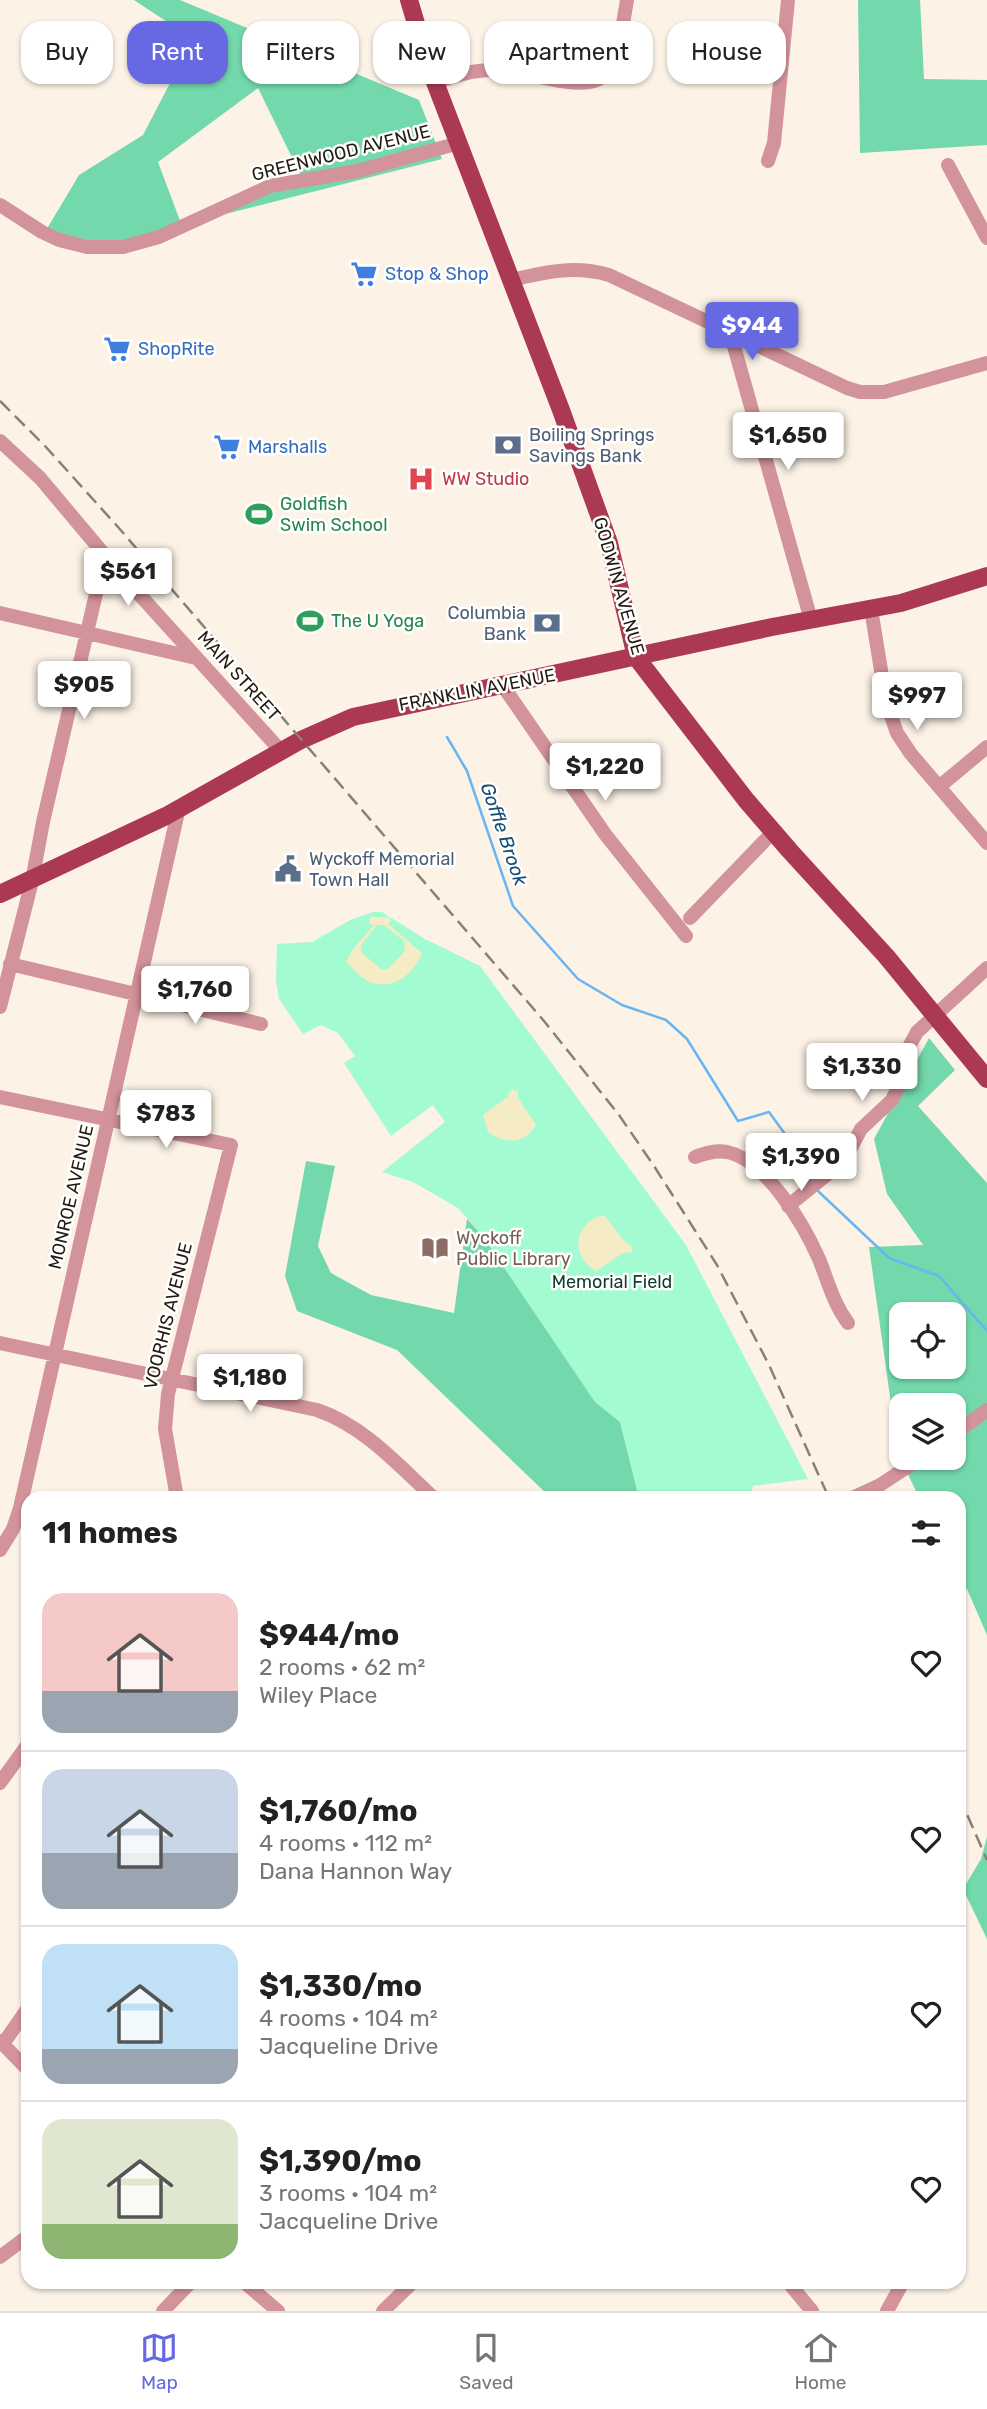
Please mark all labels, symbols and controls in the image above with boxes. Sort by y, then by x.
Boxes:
chip: Buy [21,21,113,84]
chip: Rent [127,21,228,84]
chip: Filters [242,21,359,84]
chip: New [373,21,470,84]
chip: Apartment [484,21,653,84]
chip: House [667,21,786,84]
street label: GREENWOOD AVENUE [249,120,433,186]
supermarket icon: Stop & Shop [349,259,379,289]
place label: Stop & Shop [385,263,489,285]
pin: $944 [711,302,793,362]
text: $944 [721,311,783,339]
supermarket icon: ShopRite [102,334,132,364]
place label: ShopRite [138,338,214,360]
pin: $1,650 [731,412,845,472]
text: $1,650 [749,421,827,449]
place label: Boiling Springs Savings Bank [529,424,654,467]
bank icon: Boiling Springs Savings Bank [493,430,523,460]
supermarket icon: Marshalls [212,432,242,462]
place label: Marshalls [248,436,327,458]
hospital icon: WW Studio [406,464,436,494]
place label: WW Studio [442,468,529,490]
place label: Goldfish Swim School [280,493,388,536]
sports icon: Goldfish Swim School [244,499,274,529]
street label: GODWIN AVENUE [589,515,649,657]
pin: $561 [87,548,169,608]
text: $561 [100,557,156,585]
place label: Columbia Bank [447,602,527,645]
sports icon: The U Yoga [295,606,325,636]
bank icon: Columbia Bank [532,608,562,638]
place label: The U Yoga [331,610,424,632]
street label: MAIN STREET [193,626,285,726]
pin: $905 [43,662,125,721]
street label: FRANKLIN AVENUE [397,664,557,716]
text: $905 [54,670,114,698]
pin: $997 [876,672,958,732]
text: $997 [888,681,946,709]
pin: $1,220 [548,744,662,803]
text: $1,220 [566,752,644,780]
water label: Goffle Brook [476,779,532,889]
place label: Wyckoff Memorial Town Hall [309,848,455,891]
public building icon: Wyckoff Memorial Town Hall [273,854,303,884]
pin: $1,760 [138,967,252,1026]
text: $1,760 [157,975,233,1003]
pin: $1,330 [805,1044,919,1103]
text: $1,330 [822,1052,902,1080]
pin: $783 [125,1090,207,1150]
text: $783 [136,1099,196,1127]
street label: MONROE AVENUE [44,1123,98,1271]
pin: $1,390 [744,1134,858,1193]
text: $1,390 [762,1142,840,1170]
place label: Wyckoff Public Library [456,1227,571,1270]
library icon: Wyckoff Public Library [420,1233,450,1263]
street label: VOORHIS AVENUE [139,1240,197,1392]
park label: Memorial Field [552,1271,672,1293]
map controls [889,1302,966,1470]
button: locate [889,1302,966,1379]
pin: $1,180 [193,1354,307,1414]
text: $1,180 [213,1363,287,1391]
button: layers [889,1393,966,1470]
icon: filters [907,1514,945,1552]
text: 11 homes [42,1515,178,1551]
text: $944/mo [259,1617,399,1653]
icon: home [98,1621,182,1705]
icon: heart [907,1644,945,1682]
text: 2 rooms · 62 m² [259,1653,425,1681]
text: Wiley Place [259,1681,377,1709]
text: $1,760/mo [259,1793,418,1829]
icon: home [98,1797,182,1881]
icon: heart [907,1820,945,1858]
text: 4 rooms · 112 m² [259,1829,432,1857]
text: Dana Hannon Way [259,1857,452,1885]
text: $1,330/mo [259,1968,422,2004]
icon: home [98,1972,182,2056]
icon: heart [907,1995,945,2033]
text: 4 rooms · 104 m² [259,2004,438,2032]
text: Jacqueline Drive [259,2032,438,2060]
text: $1,390/mo [259,2143,422,2179]
icon: home [98,2147,182,2231]
icon: heart [907,2170,945,2208]
text: 3 rooms · 104 m² [259,2179,437,2207]
text: Jacqueline Drive [259,2207,438,2235]
tab: Map [140,2329,178,2394]
tab: Saved [459,2329,514,2394]
tab: Home [795,2329,847,2394]

